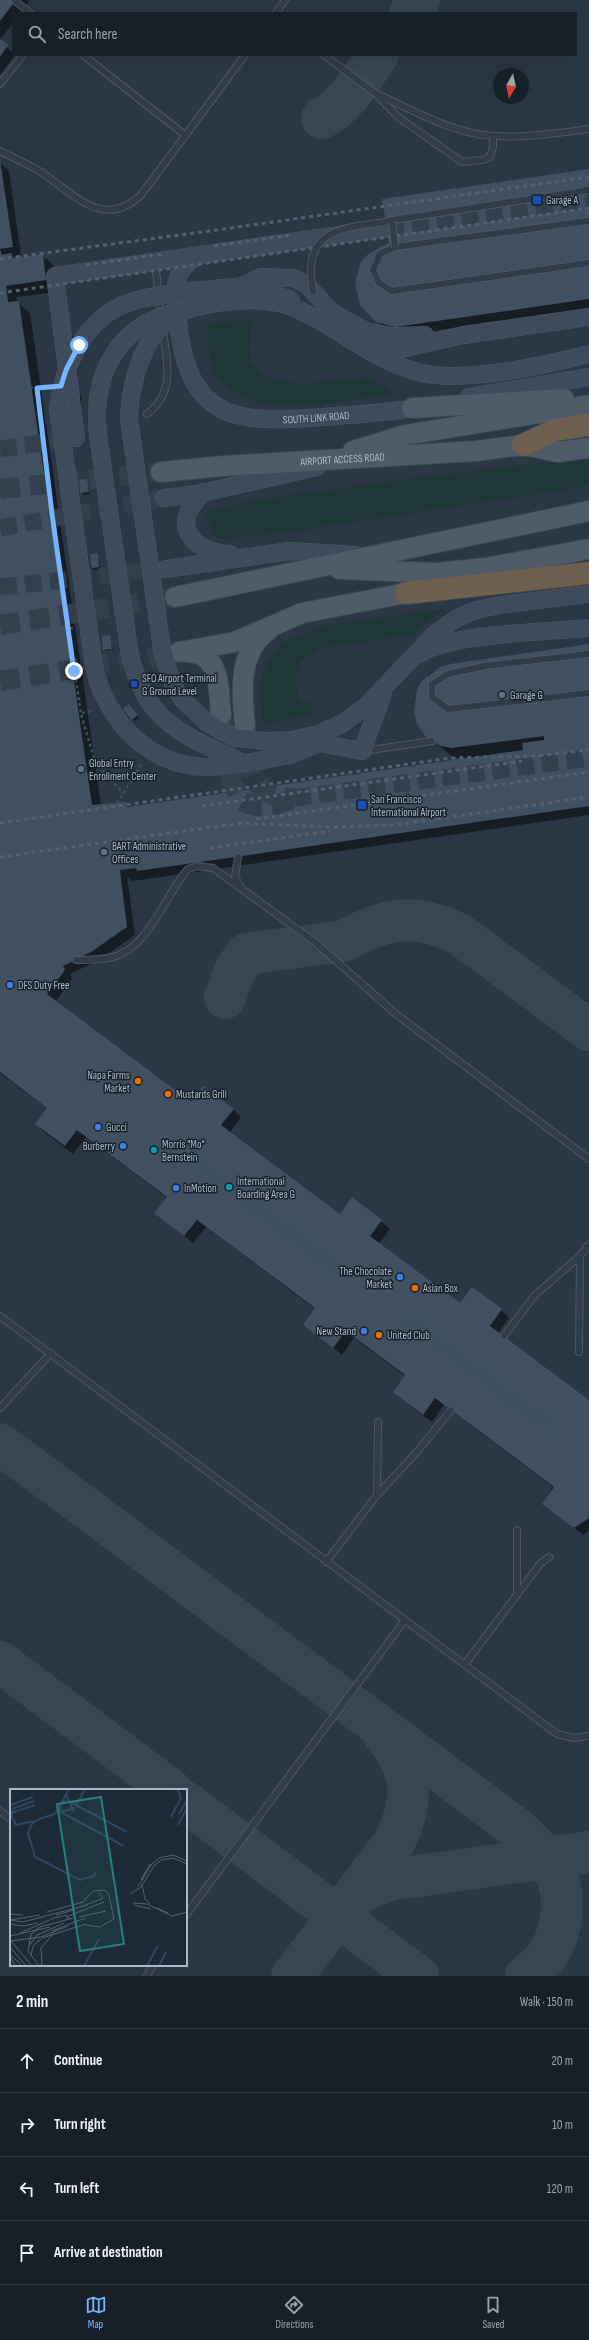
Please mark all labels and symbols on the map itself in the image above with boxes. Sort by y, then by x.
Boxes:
north arrow [493,68,529,104]
marker: Garage A [531,194,543,206]
place label: Garage A [546,194,578,207]
route start [70,336,88,354]
street label: SOUTH LINK ROAD [283,408,350,426]
street label: AIRPORT ACCESS ROAD [299,450,385,468]
route end [65,662,83,680]
place label: SFO Airport Terminal G Ground Level [142,672,217,698]
marker: SFO Airport Terminal G Ground Level [129,679,139,689]
place label: Garage G [510,689,543,702]
marker: Garage G [497,690,507,700]
place label: Global Entry Enrollment Center [89,757,157,783]
marker: Global Entry Enrollment Center [76,764,86,774]
place label: San Francisco International Airport [371,793,447,819]
marker: San Francisco International Airport [356,799,368,811]
place label: BART Administrative Offices [112,840,186,866]
marker: BART Administrative Offices [99,847,109,857]
place label: DFS Duty Free [18,979,69,992]
marker: DFS Duty Free [5,980,15,990]
place label: Napa Farms Market [87,1069,131,1095]
marker: Napa Farms Market [133,1076,143,1086]
place label: Mustards Grill [176,1088,227,1101]
marker: Mustards Grill [163,1089,173,1099]
place label: Gucci [106,1121,127,1134]
marker: Gucci [93,1122,103,1132]
place label: Morris "Mo" Bernstein [162,1138,205,1164]
place label: Burberry [83,1140,116,1153]
marker: Burberry [118,1141,128,1151]
marker: Morris "Mo" Bernstein [149,1145,159,1155]
place label: International Boarding Area G [237,1175,295,1201]
place label: InMotion [184,1182,217,1195]
marker: International Boarding Area G [224,1182,234,1192]
marker: InMotion [171,1183,181,1193]
place label: The Chocolate Market [339,1265,393,1291]
marker: The Chocolate Market [395,1272,405,1282]
place label: Asian Box [422,1282,458,1295]
marker: Asian Box [410,1283,420,1293]
place label: New Stand [317,1325,356,1338]
marker: New Stand [359,1326,369,1336]
place label: United Club [387,1329,430,1342]
marker: United Club [374,1330,384,1340]
inset map [10,1789,187,1966]

